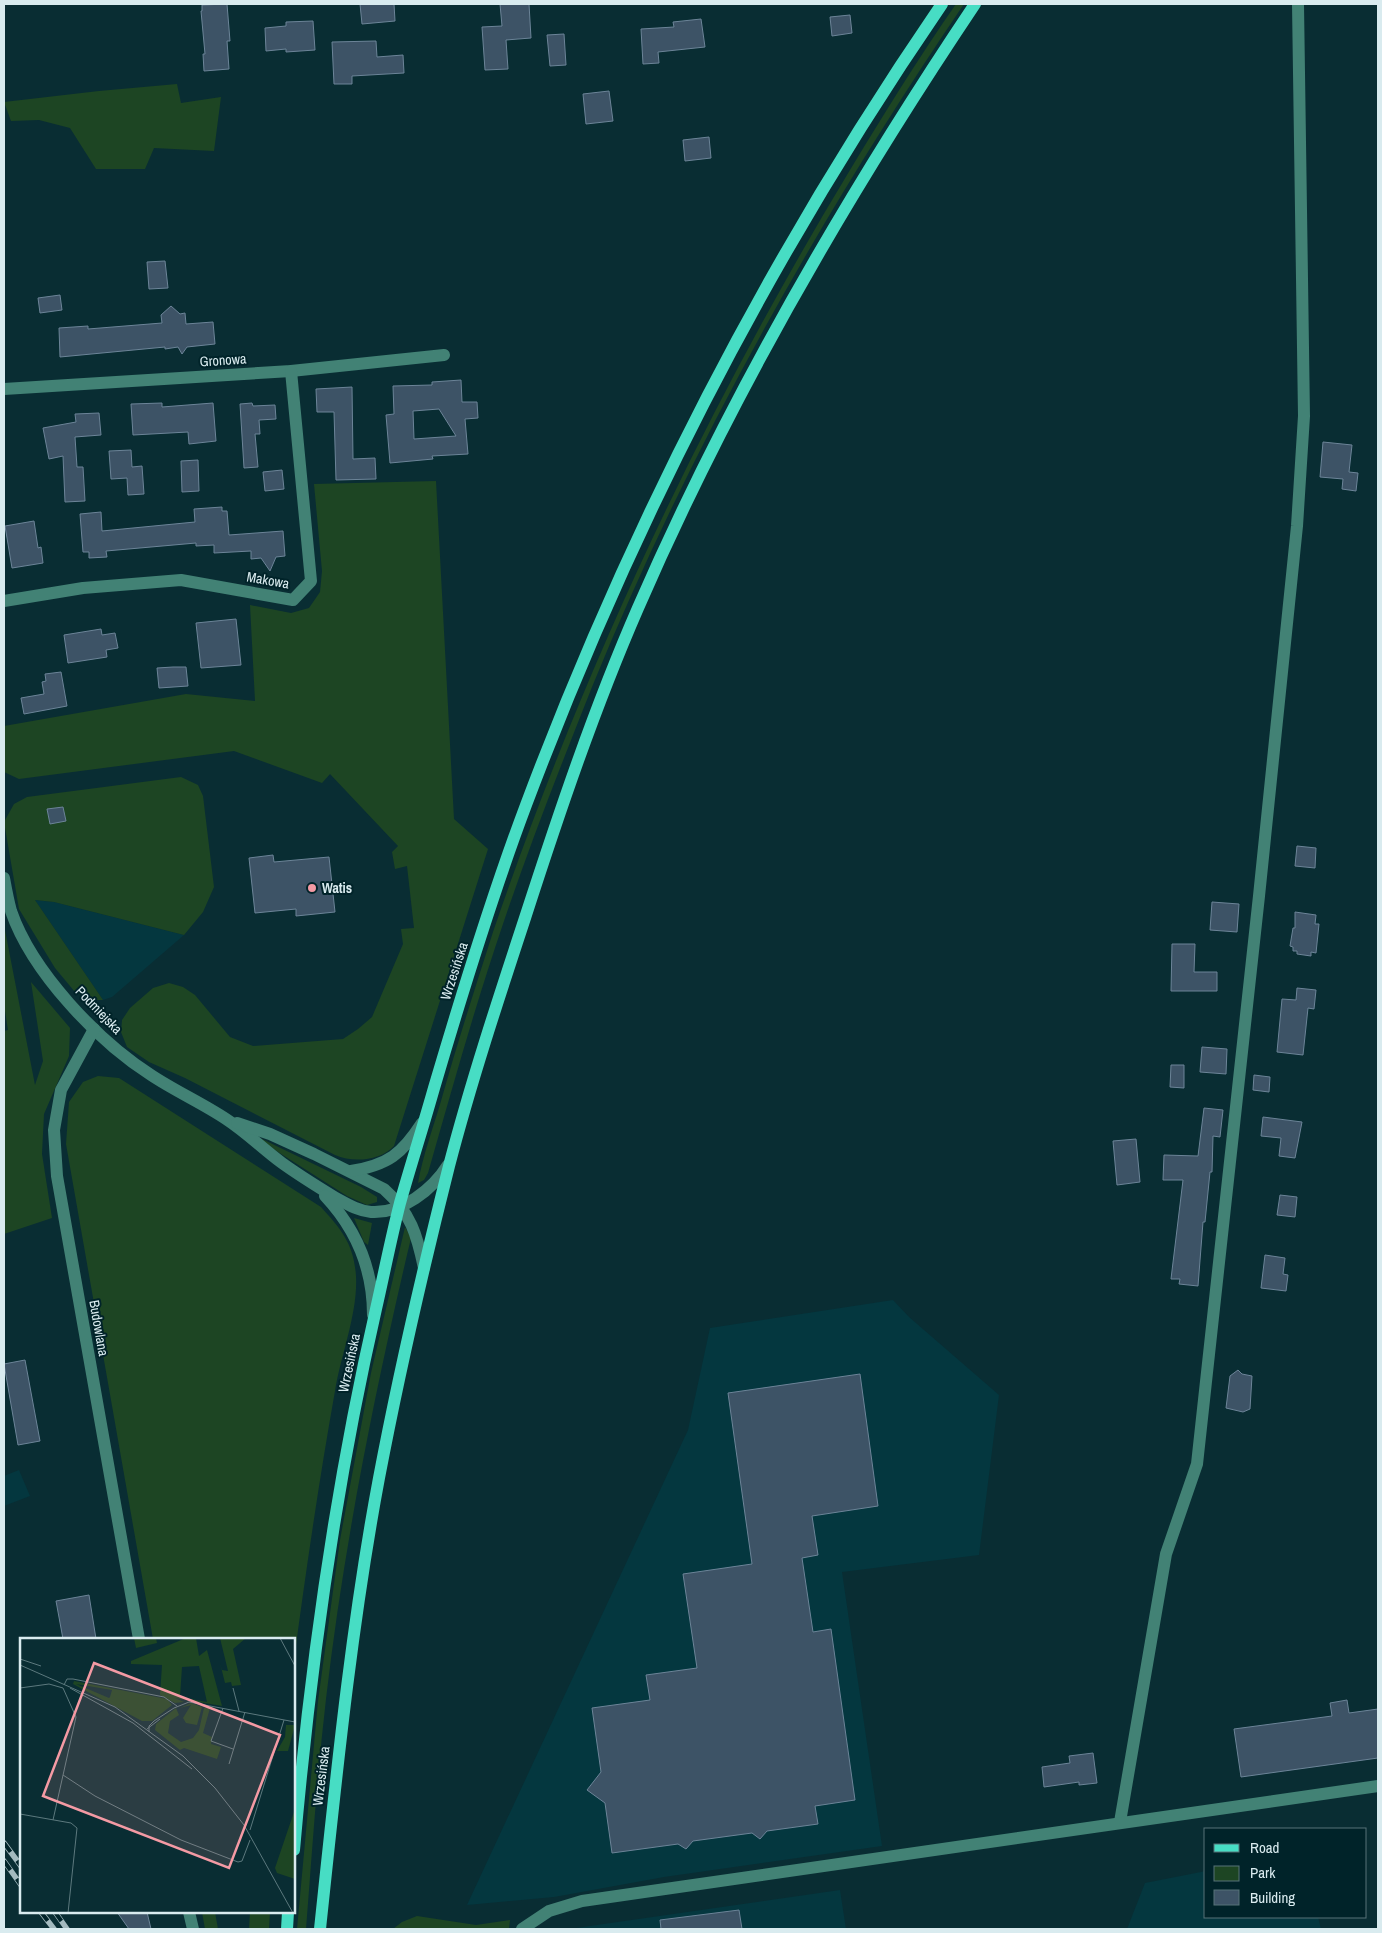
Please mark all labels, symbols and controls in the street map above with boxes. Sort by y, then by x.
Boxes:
street label: Gronowa [199,349,247,371]
street label: Makowa [245,567,291,593]
place label: Watis [322,879,352,897]
marker: Watis [306,882,318,894]
street label: Wrzesińska [436,939,472,1002]
street label: Podmiejska [72,982,127,1038]
street label: Budowlana [85,1298,113,1358]
street label: Wrzesińska [334,1331,364,1394]
inset map [20,1638,295,1913]
street label: Wrzesińska [308,1745,334,1807]
legend [1204,1828,1367,1918]
text: Road [1250,1837,1279,1858]
text: Park [1250,1862,1276,1883]
text: Building [1250,1887,1295,1908]

